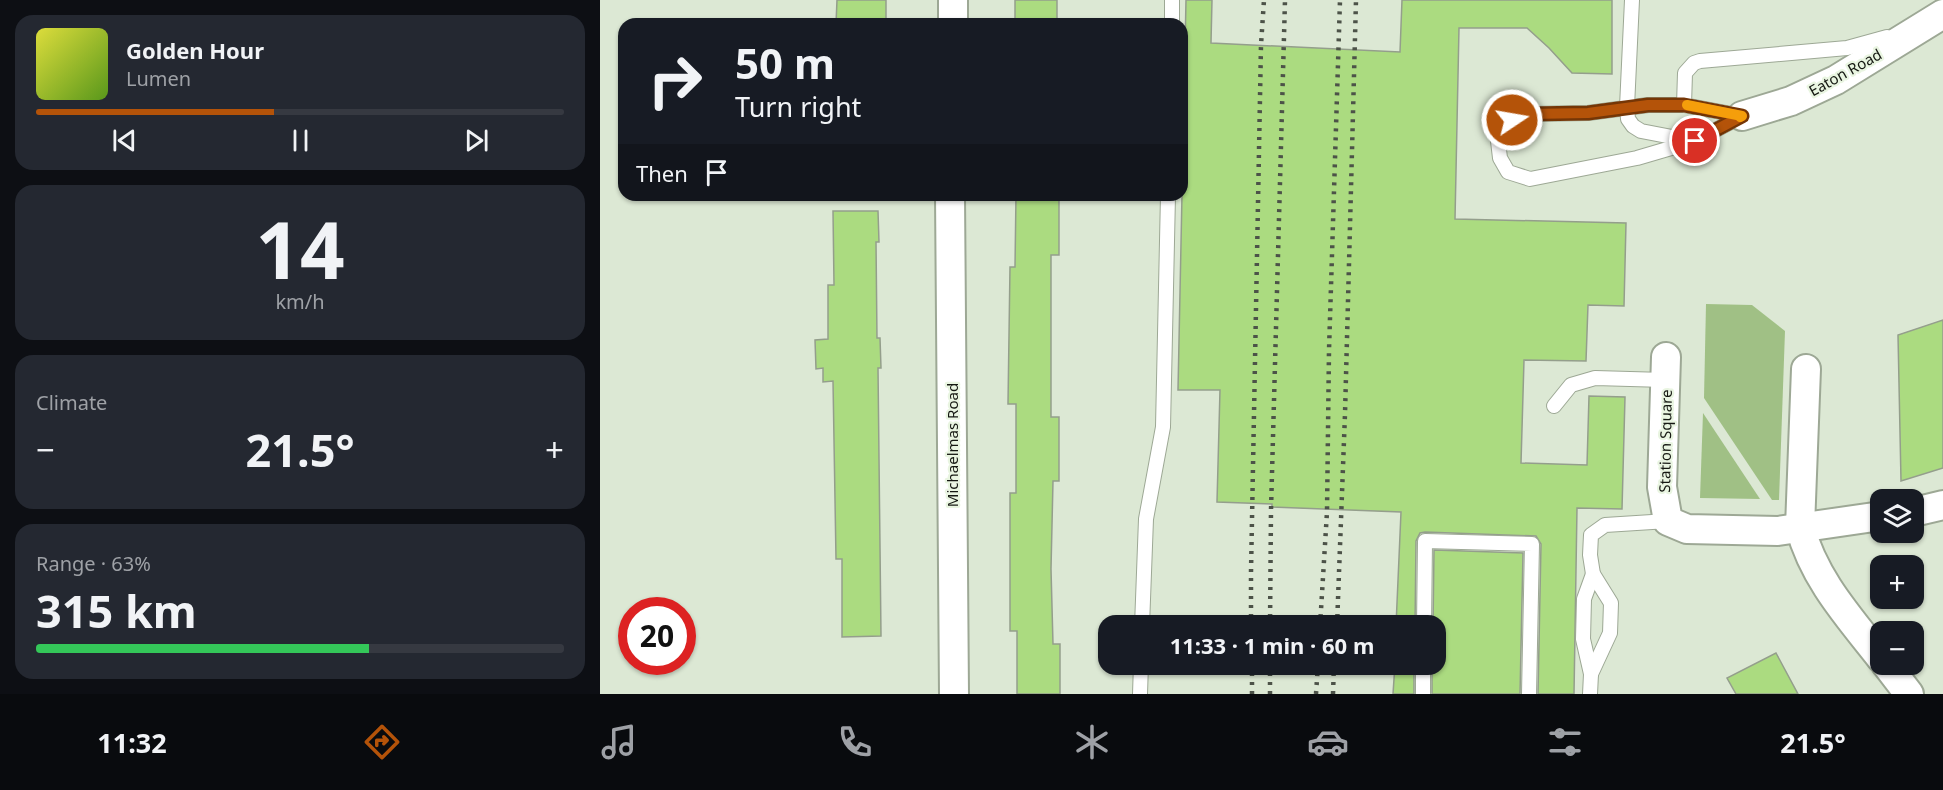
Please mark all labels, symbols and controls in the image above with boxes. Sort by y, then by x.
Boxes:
text: 50 m [735,34,835,91]
text: Golden Hour [126,35,264,65]
icon: right [636,42,714,120]
street label: Eaton Road [1805,44,1885,100]
text: Lumen [126,65,191,92]
text: Turn right [735,88,861,125]
position arrow [1480,88,1544,152]
pin [1669,115,1720,166]
icon: previous [108,124,141,157]
icon: pause [284,124,317,157]
icon: next [460,124,493,157]
icon: arrive [1678,124,1711,157]
icon: arrive [700,156,733,189]
text: Then [636,158,688,188]
text: 14 [255,196,345,302]
text: km/h [275,288,325,315]
street label: Michaelmas Road [942,383,962,507]
text: Climate [36,389,107,416]
street label: Station Square [1654,389,1676,493]
text: 21.5° [246,419,354,480]
text: − [36,427,55,472]
text: + [545,427,564,472]
map controls [1870,489,1924,675]
button: layers [1870,489,1924,543]
text: Range · 63% [36,550,151,577]
button: + [1870,555,1924,609]
text: 315 km [36,580,197,641]
speed limit sign: 20 [618,597,696,675]
button: − [1870,621,1924,675]
text: 11:33 · 1 min · 60 m [1170,630,1374,660]
icon: directions [361,721,403,763]
icon: music [598,721,640,763]
icon: phone [834,721,876,763]
icon: climate [1071,721,1113,763]
icon: car [1307,721,1349,763]
icon: filters [1544,721,1586,763]
text: 11:32 [97,724,167,761]
text: 21.5° [1780,724,1846,761]

